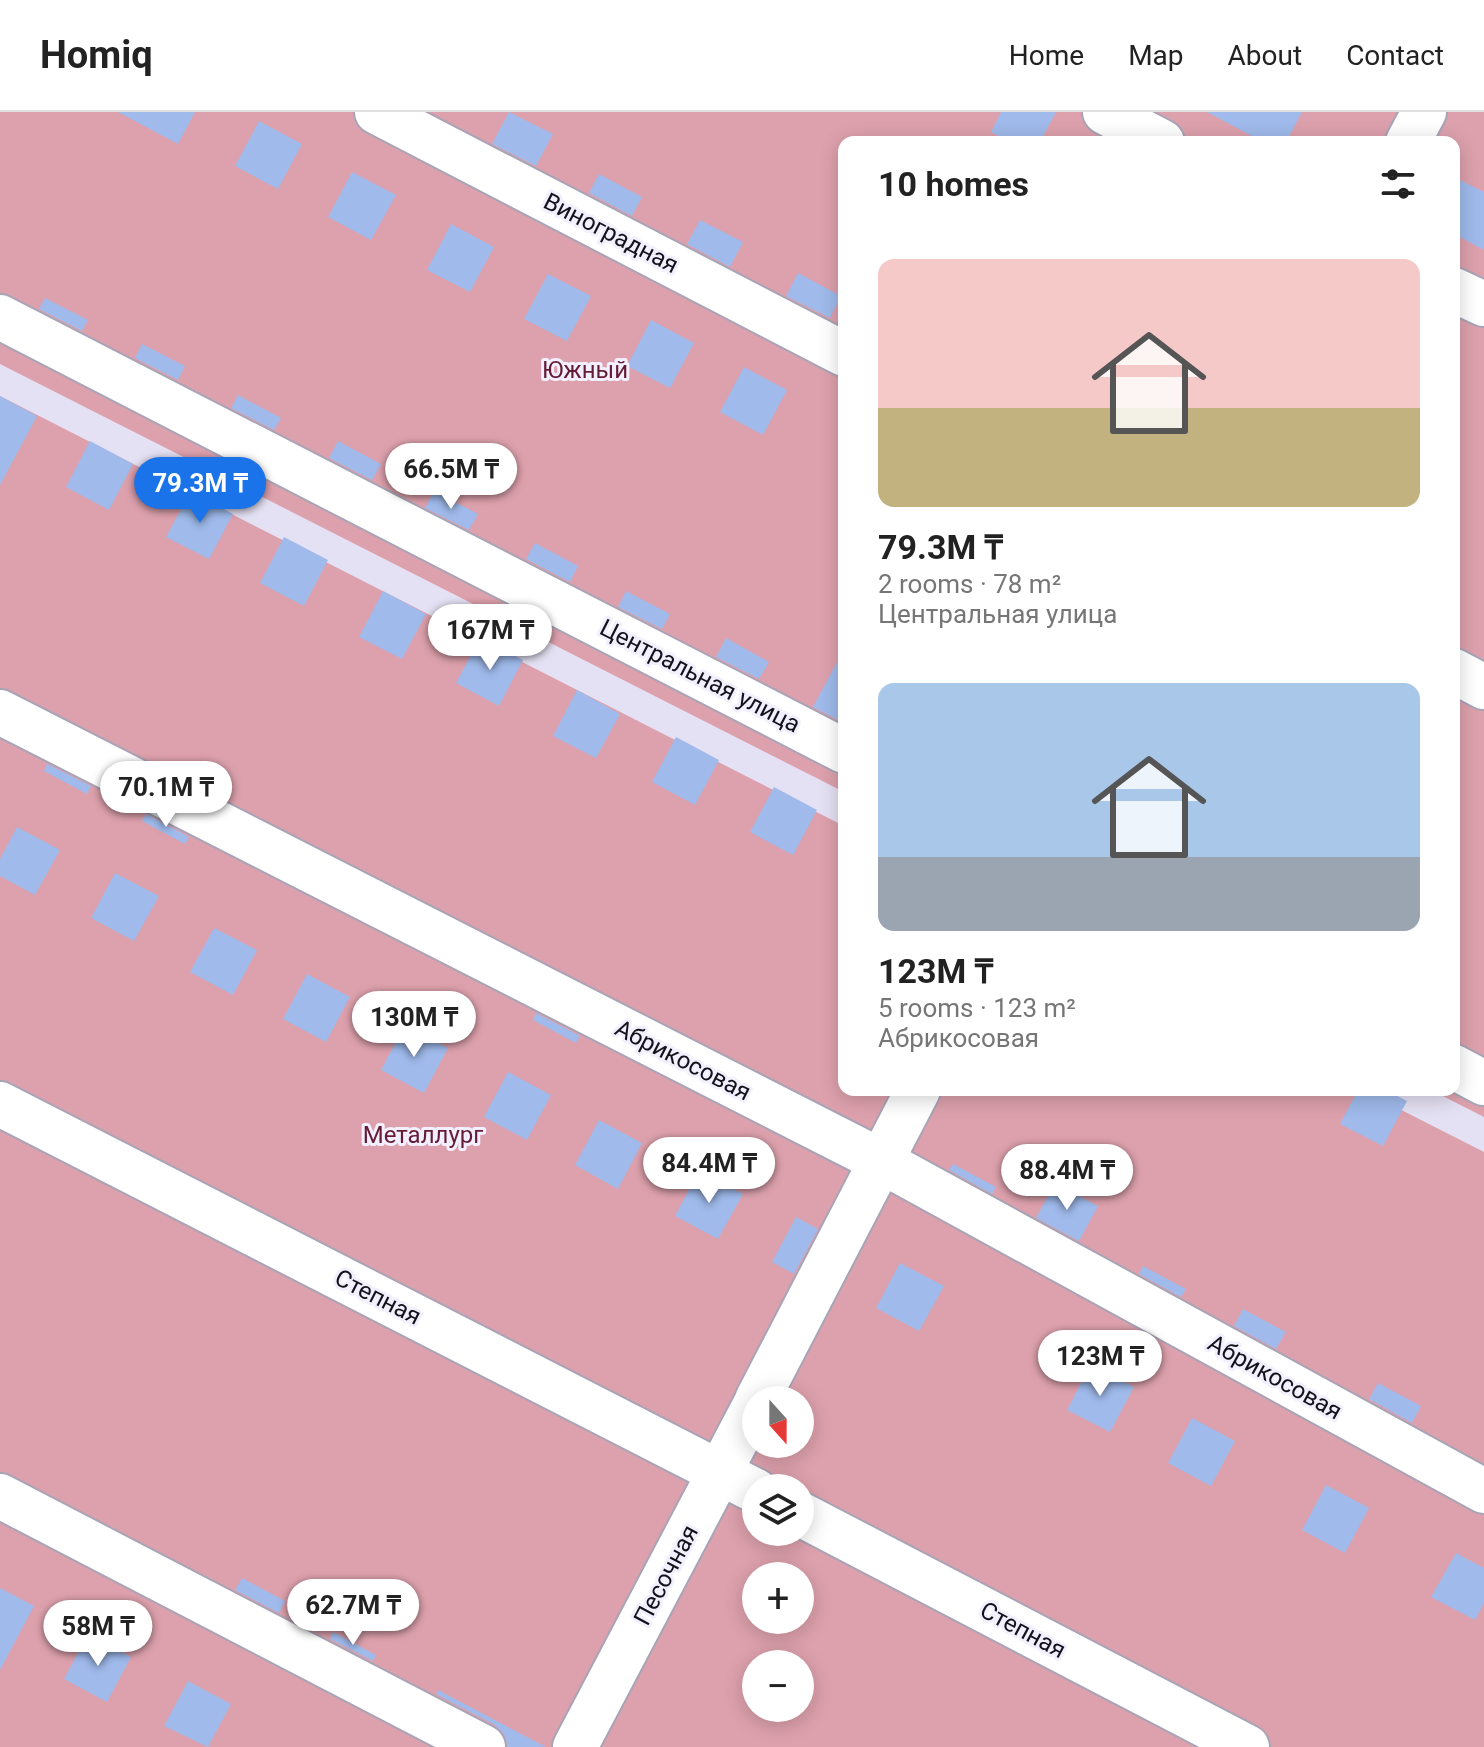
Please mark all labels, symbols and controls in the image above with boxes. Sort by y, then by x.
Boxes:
text: Homiq [40,33,153,77]
text: Home [1009,39,1084,72]
text: Map [1128,39,1184,72]
text: About [1228,39,1302,72]
text: Contact [1346,39,1444,72]
icon: filters [1376,162,1420,206]
text: 10 homes [878,164,1029,204]
street label: Виноградная [539,187,683,279]
icon: home [1077,311,1221,455]
park label: Южный [542,356,628,384]
pin: 66.5M ₸ [377,443,525,511]
text: 66.5M ₸ [403,454,499,484]
pin: 79.3M ₸ [126,457,274,525]
text: 79.3M ₸ [152,468,248,498]
text: 79.3M ₸ [878,527,1003,567]
text: 2 rooms · 78 m² [878,569,1061,599]
text: Центральная улица [878,599,1117,629]
pin: 167M ₸ [425,604,555,672]
street label: Центральная улица [595,613,805,739]
text: 167M ₸ [446,615,534,645]
icon: home [1077,735,1221,879]
pin: 70.1M ₸ [92,761,240,829]
text: 70.1M ₸ [118,772,214,802]
text: 123M ₸ [878,951,993,991]
pin: 130M ₸ [349,991,479,1059]
text: 5 rooms · 123 m² [878,993,1076,1023]
text: 130M ₸ [370,1002,458,1032]
street label: Абрикосовая [610,1014,756,1106]
text: Абрикосовая [878,1023,1039,1053]
park label: Металлург [363,1121,483,1149]
pin: 84.4M ₸ [635,1137,783,1205]
pin: 88.4M ₸ [993,1144,1141,1212]
text: 84.4M ₸ [661,1148,757,1178]
text: 88.4M ₸ [1019,1155,1115,1185]
street label: Степная [330,1263,426,1331]
street label: Абрикосовая [1203,1329,1347,1425]
pin: 123M ₸ [1035,1330,1165,1398]
text: 123M ₸ [1056,1341,1144,1371]
north arrow [742,1386,814,1458]
map controls [742,1386,814,1722]
button: layers [742,1474,814,1546]
street label: Песочная [628,1520,704,1630]
button: + [742,1562,814,1634]
pin: 62.7M ₸ [279,1579,427,1647]
text: 62.7M ₸ [305,1590,401,1620]
street label: Степная [975,1596,1071,1664]
pin: 58M ₸ [42,1600,154,1668]
text: 58M ₸ [61,1611,135,1641]
button: − [742,1650,814,1722]

